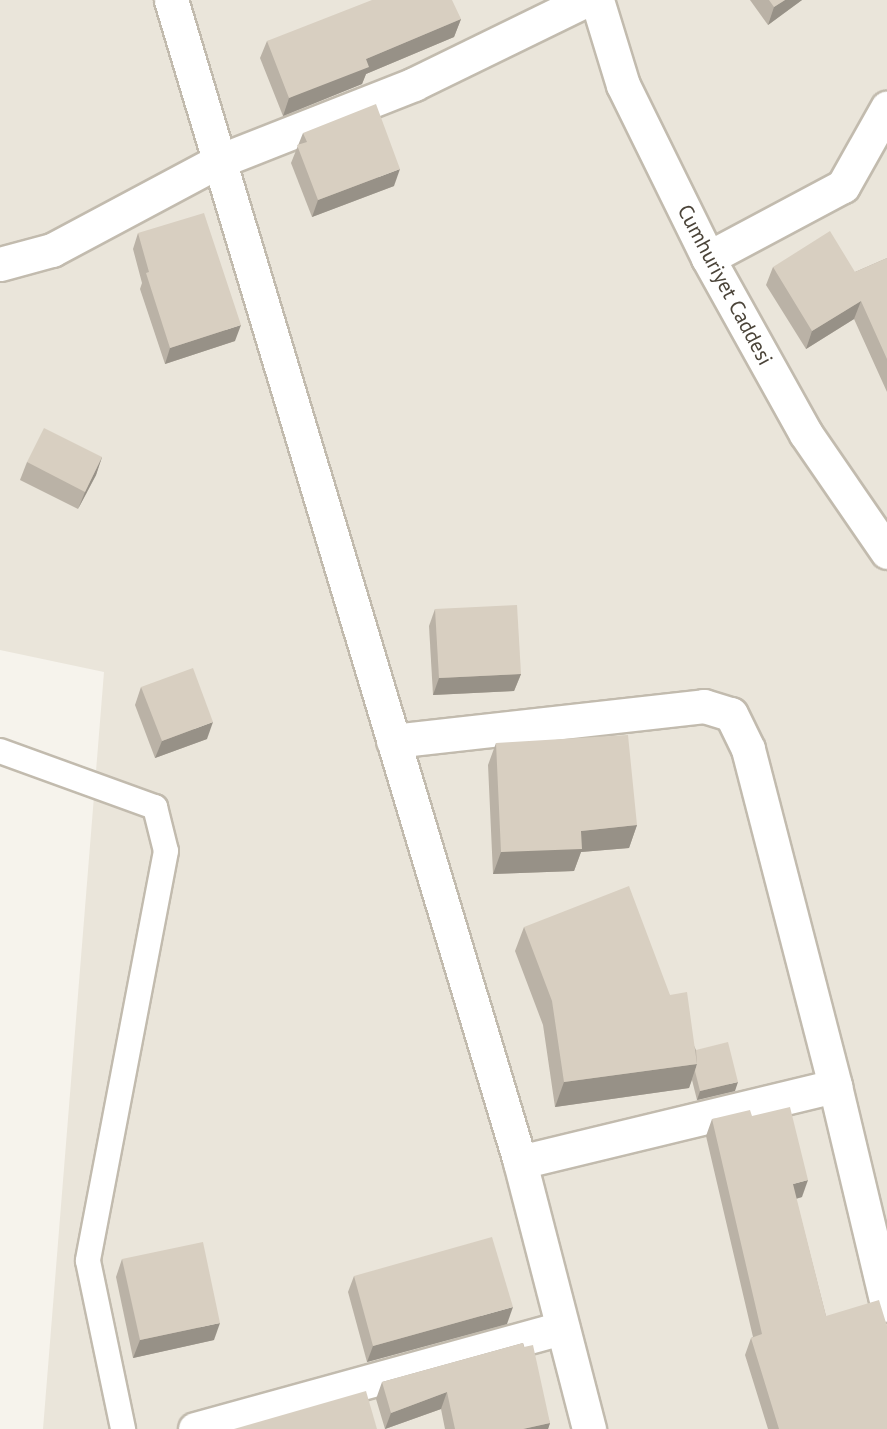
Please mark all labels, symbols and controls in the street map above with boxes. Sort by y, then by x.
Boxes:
street label: Cumhuriyet Caddesi [672,200,778,370]

